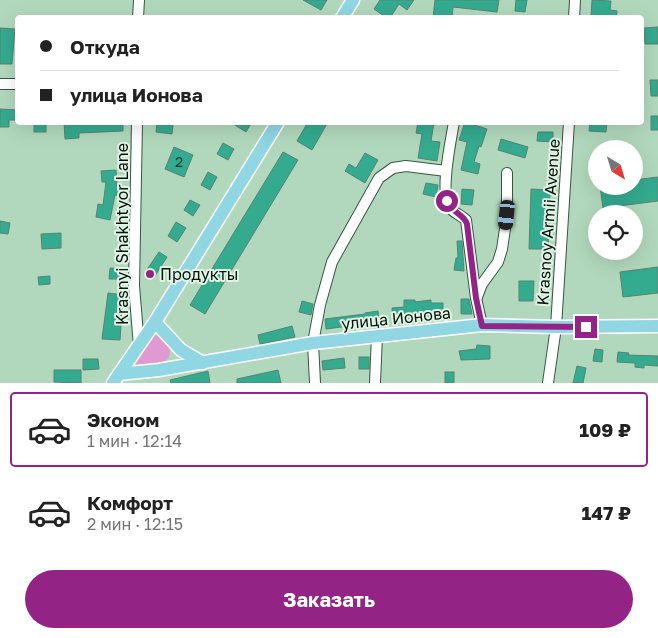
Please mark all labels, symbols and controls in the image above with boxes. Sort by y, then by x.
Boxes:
text: Откуда [70,35,140,58]
text: улица Ионова [70,83,203,106]
street label: Krasnoy Armii Avenue [532,138,564,306]
north arrow [588,140,642,195]
map controls [588,140,643,260]
street label: Krasnyi Shakhtyor Lane [112,143,132,325]
house number: 2 [175,153,183,170]
route start [436,190,458,212]
car [497,199,516,231]
button: locate [588,205,643,260]
place label: Продукты [160,264,238,284]
marker: Продукты [144,268,156,280]
street label: улица Ионова [340,302,452,334]
route end [575,316,597,338]
icon: car [27,407,72,452]
text: Эконом [87,408,159,431]
text: 109 ₽ [579,418,631,441]
text: 1 мин · 12:14 [87,431,182,451]
icon: car [27,490,72,535]
text: Комфорт [87,491,173,514]
text: 147 ₽ [581,501,631,524]
text: 2 мин · 12:15 [87,514,183,534]
button: Заказать [25,570,633,628]

